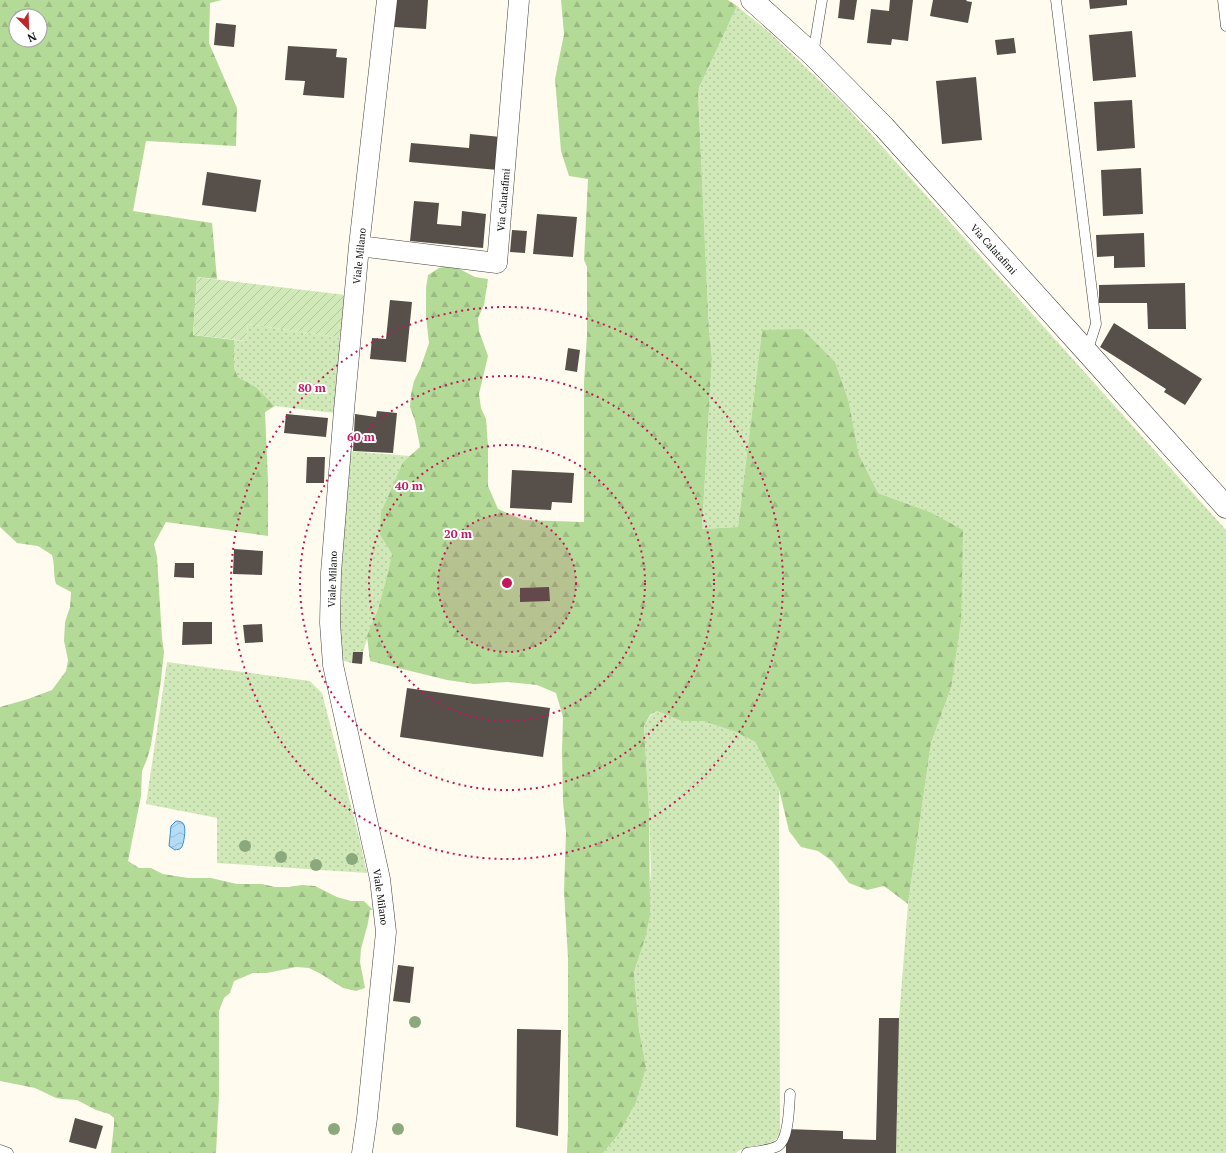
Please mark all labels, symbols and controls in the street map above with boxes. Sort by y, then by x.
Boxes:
north arrow [8,8,48,48]
text: N [25,29,38,46]
street label: Via Calatafimi [494,168,513,232]
street label: Via Calatafimi [968,221,1020,277]
street label: Viale Milano [350,227,369,285]
text: 80 m [298,380,326,395]
text: 60 m [347,429,375,444]
text: 40 m [395,478,423,493]
text: 20 m [444,526,472,541]
street label: Viale Milano [325,550,340,608]
centre of rings [500,576,514,590]
street label: Viale Milano [370,868,391,926]

